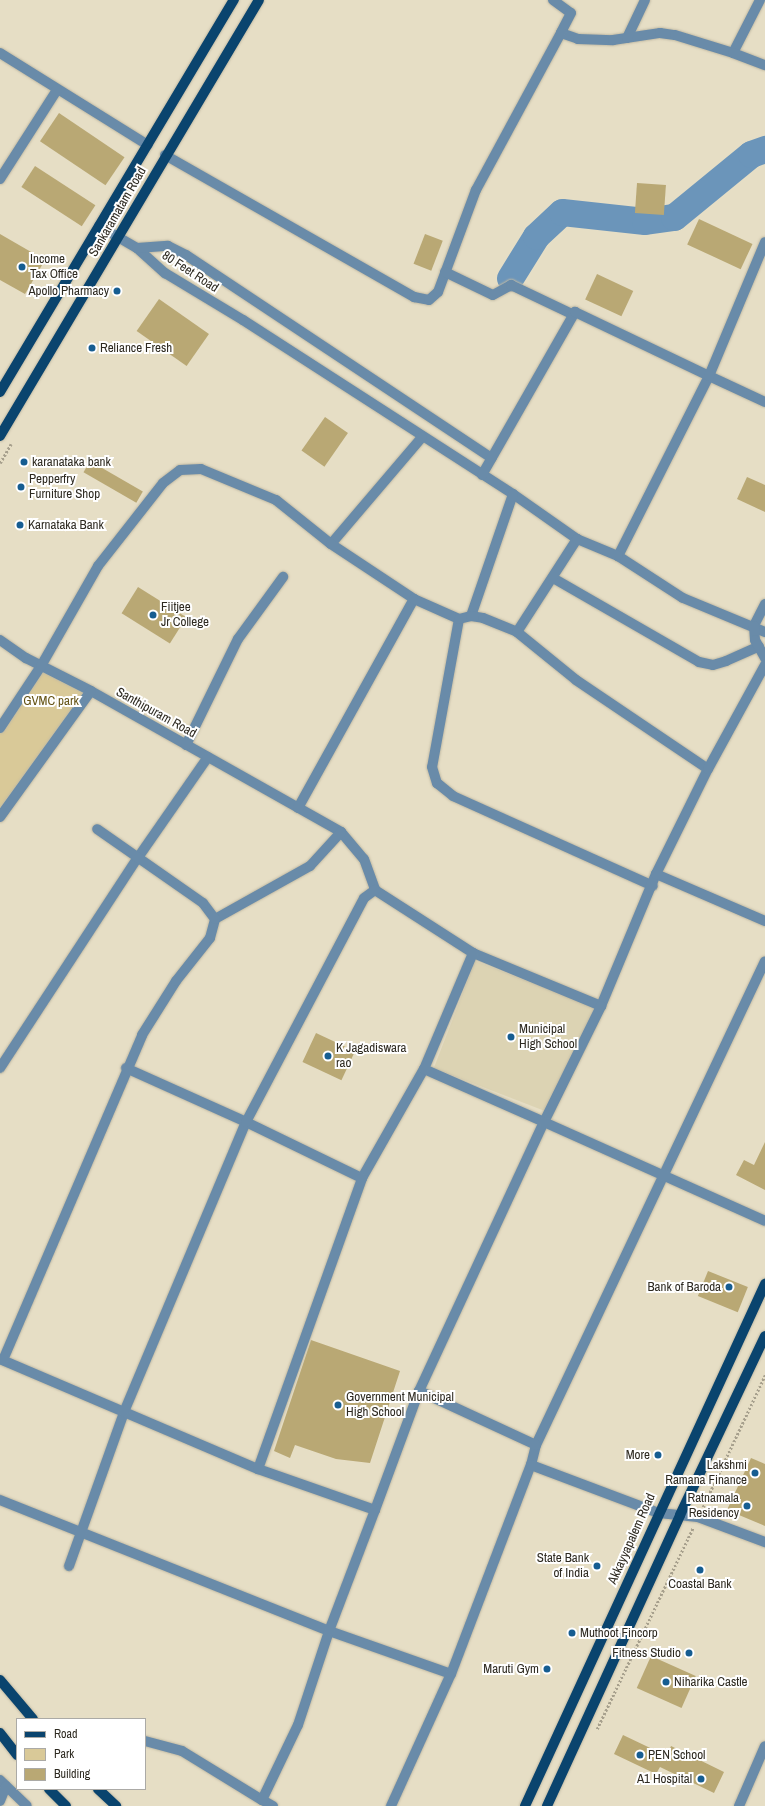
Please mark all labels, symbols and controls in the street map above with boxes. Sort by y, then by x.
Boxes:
street label: Sankaramatam Road [86,164,150,260]
street label: 80 Feet Road [159,248,221,296]
place label: Income Tax Office [30,252,78,283]
marker: Income Tax Office [17,262,27,272]
place label: Apollo Pharmacy [28,283,109,299]
marker: Apollo Pharmacy [112,286,122,296]
place label: Reliance Fresh [100,340,172,356]
marker: Reliance Fresh [87,343,97,353]
place label: karanataka bank [32,454,111,470]
marker: karanataka bank [19,457,29,467]
place label: Pepperfry Furniture Shop [29,472,100,503]
marker: Pepperfry Furniture Shop [16,482,26,492]
place label: Karnataka Bank [28,517,104,533]
marker: Karnataka Bank [15,520,25,530]
place label: Fiitjee Jr College [161,600,209,631]
marker: Fiitjee Jr College [148,610,158,620]
street label: Santhipuram Road [113,684,199,742]
park label: GVMC park [23,693,79,709]
place label: Municipal High School [519,1022,577,1053]
marker: Municipal High School [506,1032,516,1042]
place label: K Jagadiswara rao [336,1041,407,1072]
marker: K Jagadiswara rao [323,1051,333,1061]
place label: Bank of Baroda [648,1279,721,1295]
marker: Bank of Baroda [724,1282,734,1292]
place label: Government Municipal High School [346,1390,454,1421]
marker: Government Municipal High School [333,1400,343,1410]
place label: More [626,1447,650,1463]
marker: More [653,1450,663,1460]
place label: Lakshmi Ramana Finance [665,1458,747,1489]
marker: Lakshmi Ramana Finance [750,1468,760,1478]
street label: Akkayyapalem Road [605,1491,659,1587]
place label: Ratnamala Residency [687,1491,739,1522]
marker: Ratnamala Residency [742,1501,752,1511]
place label: State Bank of India [537,1551,589,1582]
marker: State Bank of India [592,1561,602,1571]
marker: Coastal Bank [695,1565,705,1575]
place label: Coastal Bank [668,1576,732,1592]
place label: Muthoot Fincorp [580,1625,658,1641]
marker: Muthoot Fincorp [567,1628,577,1638]
place label: Fitness Studio [612,1645,681,1661]
marker: Fitness Studio [684,1648,694,1658]
place label: Maruti Gym [483,1661,539,1677]
marker: Maruti Gym [542,1664,552,1674]
place label: Niharika Castle [674,1674,747,1690]
marker: Niharika Castle [661,1677,671,1687]
legend [16,1718,146,1790]
text: Road [54,1726,78,1742]
text: Park [54,1746,74,1762]
place label: PEN School [648,1747,705,1763]
marker: PEN School [635,1750,645,1760]
text: Building [54,1766,90,1782]
place label: A1 Hospital [637,1771,692,1787]
marker: A1 Hospital [695,1773,707,1785]

